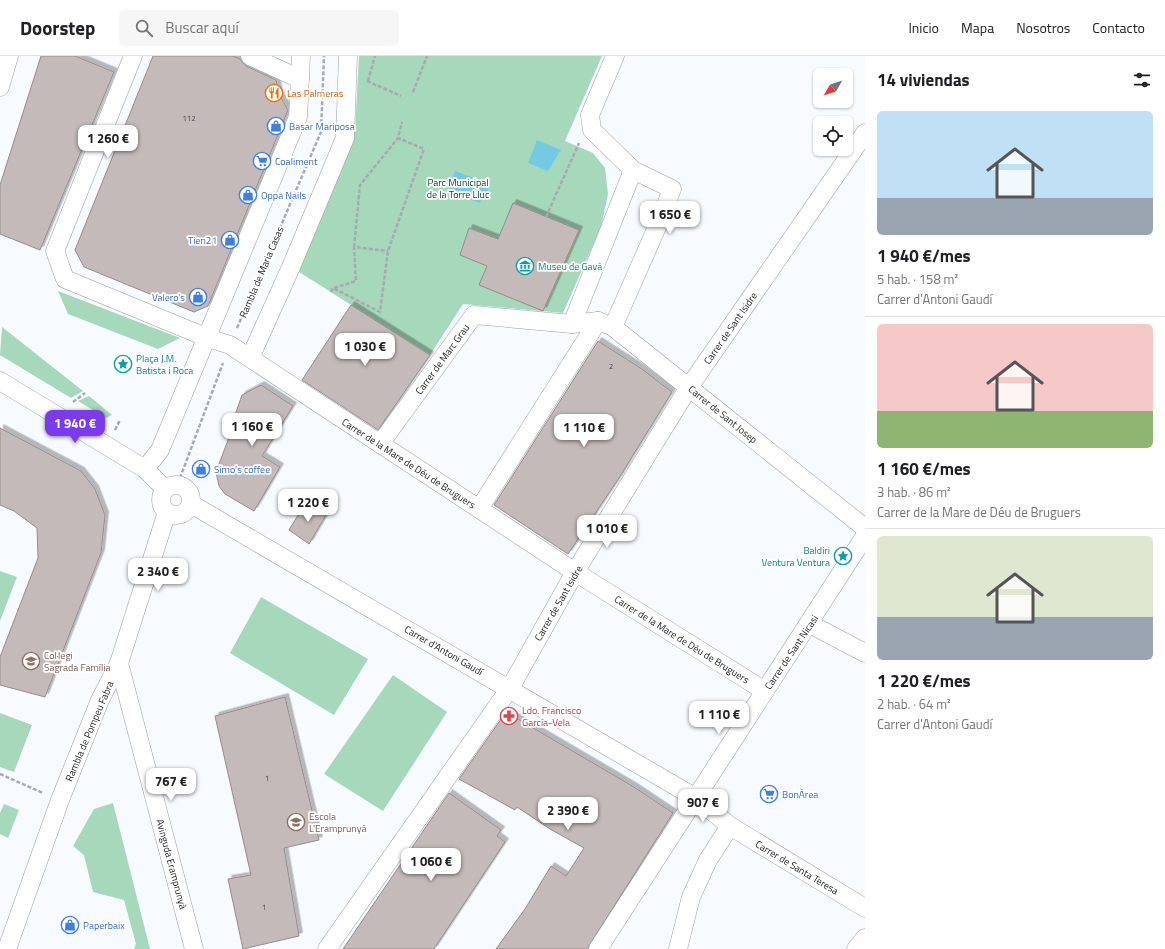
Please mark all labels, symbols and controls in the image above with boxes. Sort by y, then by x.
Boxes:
search box [119,10,399,46]
text: Doorstep [20,13,95,42]
text: Buscar aquí [165,16,239,39]
icon: search [133,17,155,39]
text: Inicio [908,17,939,38]
text: Mapa [961,17,994,38]
text: Nosotros [1016,17,1070,38]
text: Contacto [1092,17,1145,38]
text: 14 viviendas [877,67,970,93]
north arrow [813,68,853,108]
map controls [813,68,853,156]
icon: filters [1131,69,1153,91]
restaurant icon: Las Palmeras [264,83,284,103]
place label: Las Palmeras [287,86,344,101]
house number: 112 [182,112,196,124]
shop icon: Basar Mariposa [266,116,286,136]
button: locate [813,116,853,156]
place label: Basar Mariposa [289,119,355,134]
pin: 1 260 € [71,125,145,159]
text: 1 260 € [87,128,129,148]
icon: home [979,137,1051,209]
supermarket icon: Coaliment [252,151,272,171]
place label: Coaliment [275,154,318,169]
park label: Parc Municipal de la Torre Lluc [427,175,489,202]
shop icon: Oppa Nails [238,185,258,205]
place label: Oppa Nails [261,188,307,203]
pin: 1 650 € [633,201,707,235]
text: 1 650 € [649,204,691,224]
street label: Rambla de Maria Casas [235,224,288,320]
shop icon: Tien21 [220,230,240,250]
place label: Tien21 [188,233,217,248]
text: 1 940 €/mes [877,243,971,269]
museum icon: Museu de Gavà [515,256,535,276]
place label: Museu de Gavà [538,259,602,274]
text: 5 hab. · 158 m² [877,269,958,289]
shop icon: Valero's [188,287,208,307]
street label: Carrer de Sant Isidre [700,289,761,367]
text: Carrer d'Antoni Gaudí [877,289,992,309]
place label: Valero's [152,290,185,305]
street label: Carrer de Marc Grau [412,321,473,398]
pin: 1 030 € [328,333,402,367]
text: 1 030 € [344,336,386,356]
icon: home [979,350,1051,422]
place label: Plaça J.M. Batista i Roca [136,351,193,378]
place icon: Plaça J.M. Batista i Roca [113,354,133,374]
house number: 2 [609,360,613,372]
street label: Carrer de Sant Josep [685,382,760,447]
pin: 1 940 € [38,410,112,444]
text: 1 940 € [54,413,96,433]
pin: 1 160 € [215,413,289,447]
street label: Carrer de la Mare de Déu de Bruguers [339,414,479,513]
pin: 1 110 € [547,414,621,448]
text: 1 160 € [231,416,273,436]
text: 1 110 € [563,417,605,437]
text: 1 160 €/mes [877,456,971,482]
shop icon: Simo's coffee [191,459,211,479]
place label: Simo's coffee [214,462,270,477]
text: 3 hab. · 86 m² [877,482,951,502]
pin: 1 220 € [271,489,345,523]
text: 1 220 € [287,492,329,512]
text: Carrer de la Mare de Déu de Bruguers [877,502,1081,522]
pin: 1 010 € [570,515,644,549]
text: 1 010 € [586,518,628,538]
place label: Baldiri Ventura Ventura [761,543,830,570]
place icon: Baldiri Ventura Ventura [833,546,853,566]
pin: 2 340 € [121,558,195,592]
text: 2 340 € [137,561,179,581]
icon: home [979,562,1051,634]
street label: Carrer de Sant Isidre [531,563,586,644]
street label: Carrer de la Mare de Déu de Bruguers [611,592,752,687]
street label: Carrer de Sant Nicasi [761,612,822,693]
street label: Carrer d'Antoni Gaudí [402,622,487,680]
place label: Col·legi Sagrada Família [44,648,111,675]
school or university icon: Col·legi Sagrada Família [21,651,41,671]
text: 1 220 €/mes [877,668,971,694]
street label: Rambla de Pompeu Fabra [61,679,117,784]
text: 2 hab. · 64 m² [877,694,951,714]
pin: 1 110 € [682,701,756,735]
place label: Ldo. Francisco García-Vela [522,703,581,730]
text: 1 110 € [698,704,740,724]
pharmacy icon: Ldo. Francisco García-Vela [499,706,519,726]
text: Carrer d'Antoni Gaudí [877,714,992,734]
pin: 767 € [143,768,199,802]
text: 767 € [155,771,187,791]
house number: 1 [265,772,269,784]
supermarket icon: BonÀrea [759,784,779,804]
place label: BonÀrea [782,787,818,802]
pin: 907 € [675,789,731,823]
text: 907 € [687,792,719,812]
pin: 2 390 € [531,797,605,831]
text: 2 390 € [547,800,589,820]
place label: Escola L'Eramprunyà [309,809,366,836]
school or university icon: Escola L'Eramprunyà [286,812,306,832]
street label: Avinguda Eramprunyà [152,817,191,911]
street label: Carrer de Santa Teresa [752,837,841,898]
pin: 1 060 € [394,848,468,882]
text: 1 060 € [410,851,452,871]
house number: 1 [262,901,266,913]
shop icon: Paperbaix [60,915,80,935]
place label: Paperbaix [83,918,125,933]

